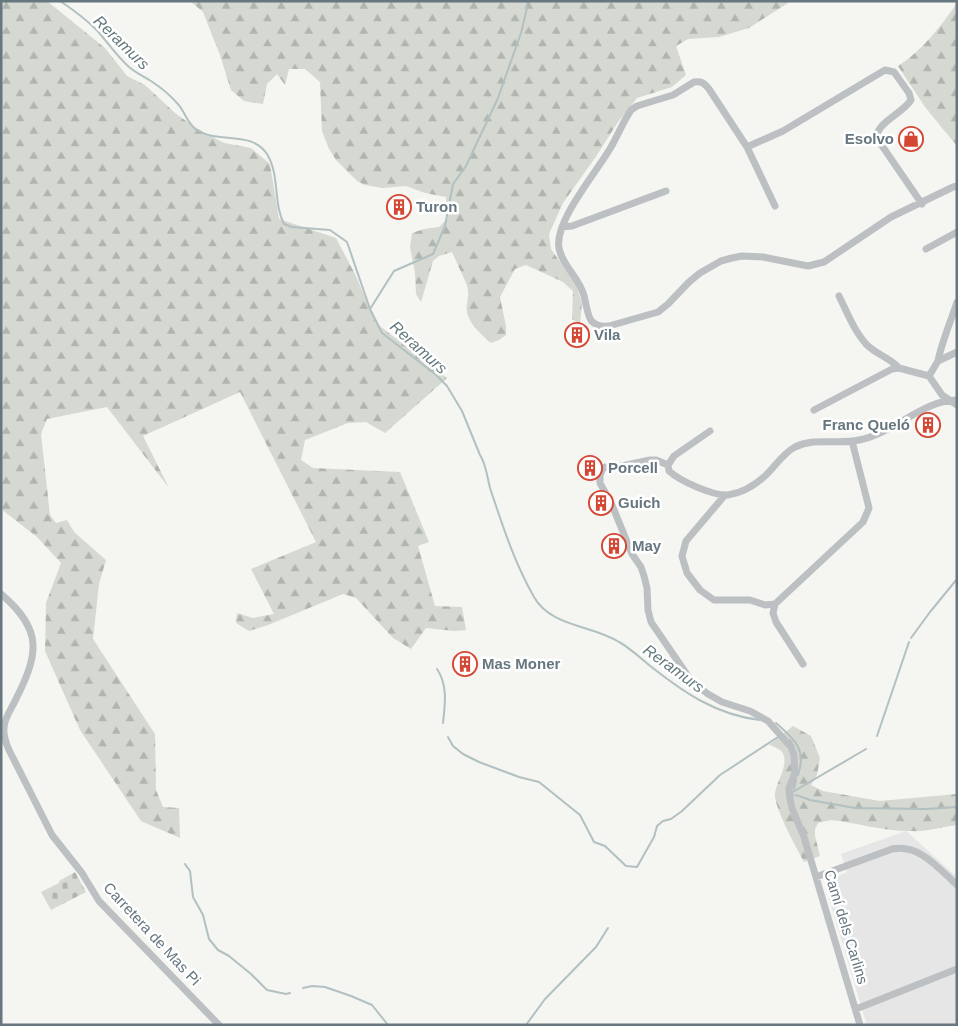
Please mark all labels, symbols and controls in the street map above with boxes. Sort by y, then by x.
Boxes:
water label: Reramurs [90,12,153,73]
shop icon: Esolvo [898,126,924,152]
place label: Esolvo [845,130,894,147]
building icon: Turon [386,194,412,220]
place label: Turon [416,198,457,215]
water label: Reramurs [387,318,450,377]
building icon: Vila [564,322,590,348]
place label: Vila [594,326,621,343]
building icon: Franc Queló [915,412,941,438]
place label: Franc Queló [822,416,910,433]
building icon: Porcell [577,455,603,481]
place label: Porcell [608,459,658,476]
building icon: Guich [588,490,614,516]
place label: Guich [618,494,661,511]
building icon: May [601,533,627,559]
place label: May [632,537,662,554]
water label: Reramurs [640,641,707,696]
building icon: Mas Moner [452,651,478,677]
place label: Mas Moner [482,655,561,672]
street label: Camí dels Carlins [821,868,872,986]
street label: Carretera de Mas Pi [100,879,204,989]

